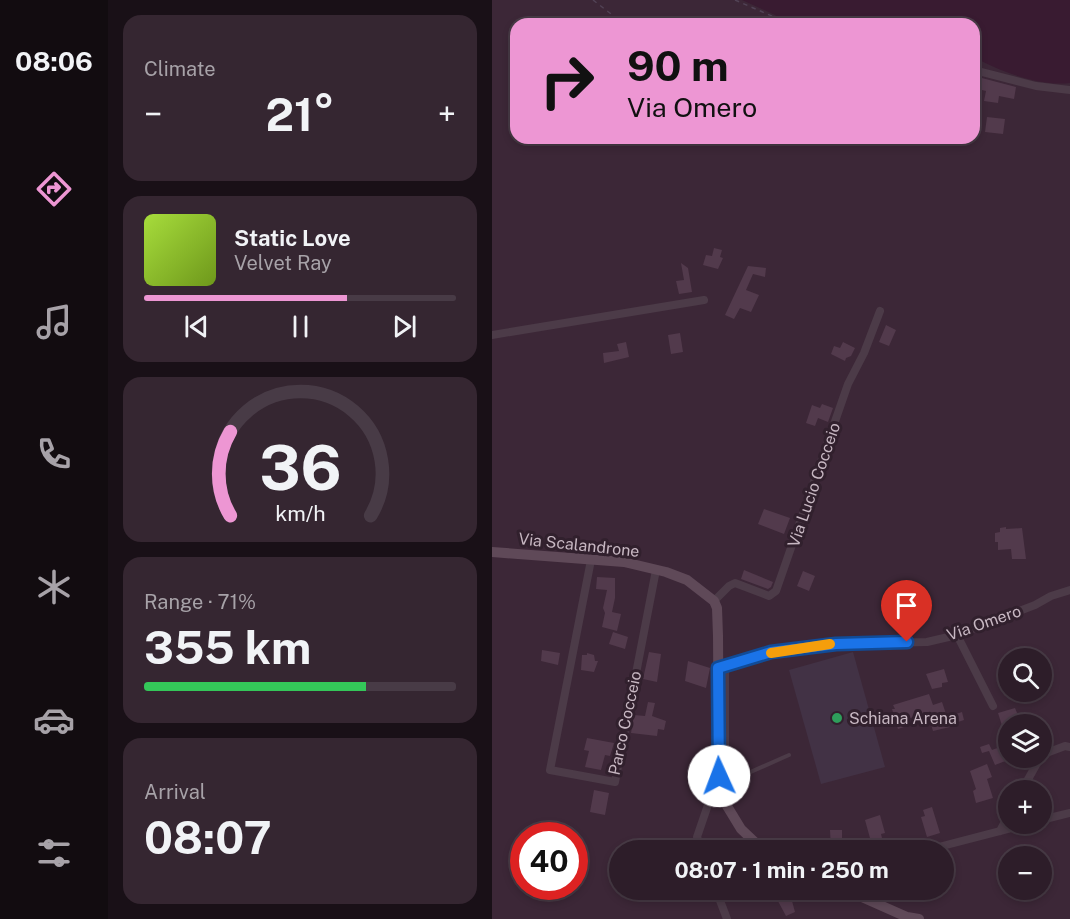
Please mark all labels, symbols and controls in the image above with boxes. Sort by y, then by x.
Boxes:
text: 90 m [627,41,729,90]
icon: right [528,42,606,120]
text: 08:06 [15,45,93,77]
text: Climate [144,57,216,81]
text: 21° [265,88,335,141]
text: Via Omero [627,91,757,123]
text: − [144,95,162,133]
text: + [438,95,456,133]
icon: directions [33,168,75,210]
text: Static Love [234,225,351,251]
text: Velvet Ray [234,251,332,275]
icon: music [33,301,75,343]
icon: previous [180,310,213,343]
icon: pause [284,310,317,343]
icon: next [388,310,421,343]
street label: Via Lucio Cocceio [784,420,844,550]
text: 36 [259,432,341,505]
icon: phone [33,433,75,475]
text: km/h [275,502,325,527]
street label: Via Scalandrone [518,529,640,561]
icon: climate [33,566,75,608]
pin [881,580,932,642]
icon: arrive [890,589,923,622]
text: Range · 71% [144,590,256,614]
street label: Via Omero [944,601,1024,645]
text: 355 km [144,621,311,674]
map controls [998,648,1052,900]
button: search [998,648,1052,702]
street label: Parco Cocceio [605,669,645,777]
icon: car [33,699,75,741]
place label: Schiana Arena [849,709,957,728]
marker: Schiana Arena [830,711,844,725]
button: layers [998,714,1052,768]
position arrow [687,744,751,808]
text: Arrival [144,780,206,804]
button: + [998,780,1052,834]
text: 08:07 [144,811,272,864]
speed limit sign: 40 [510,822,588,900]
icon: filters [33,832,75,874]
button: − [998,846,1052,900]
text: 08:07 · 1 min · 250 m [674,857,889,883]

